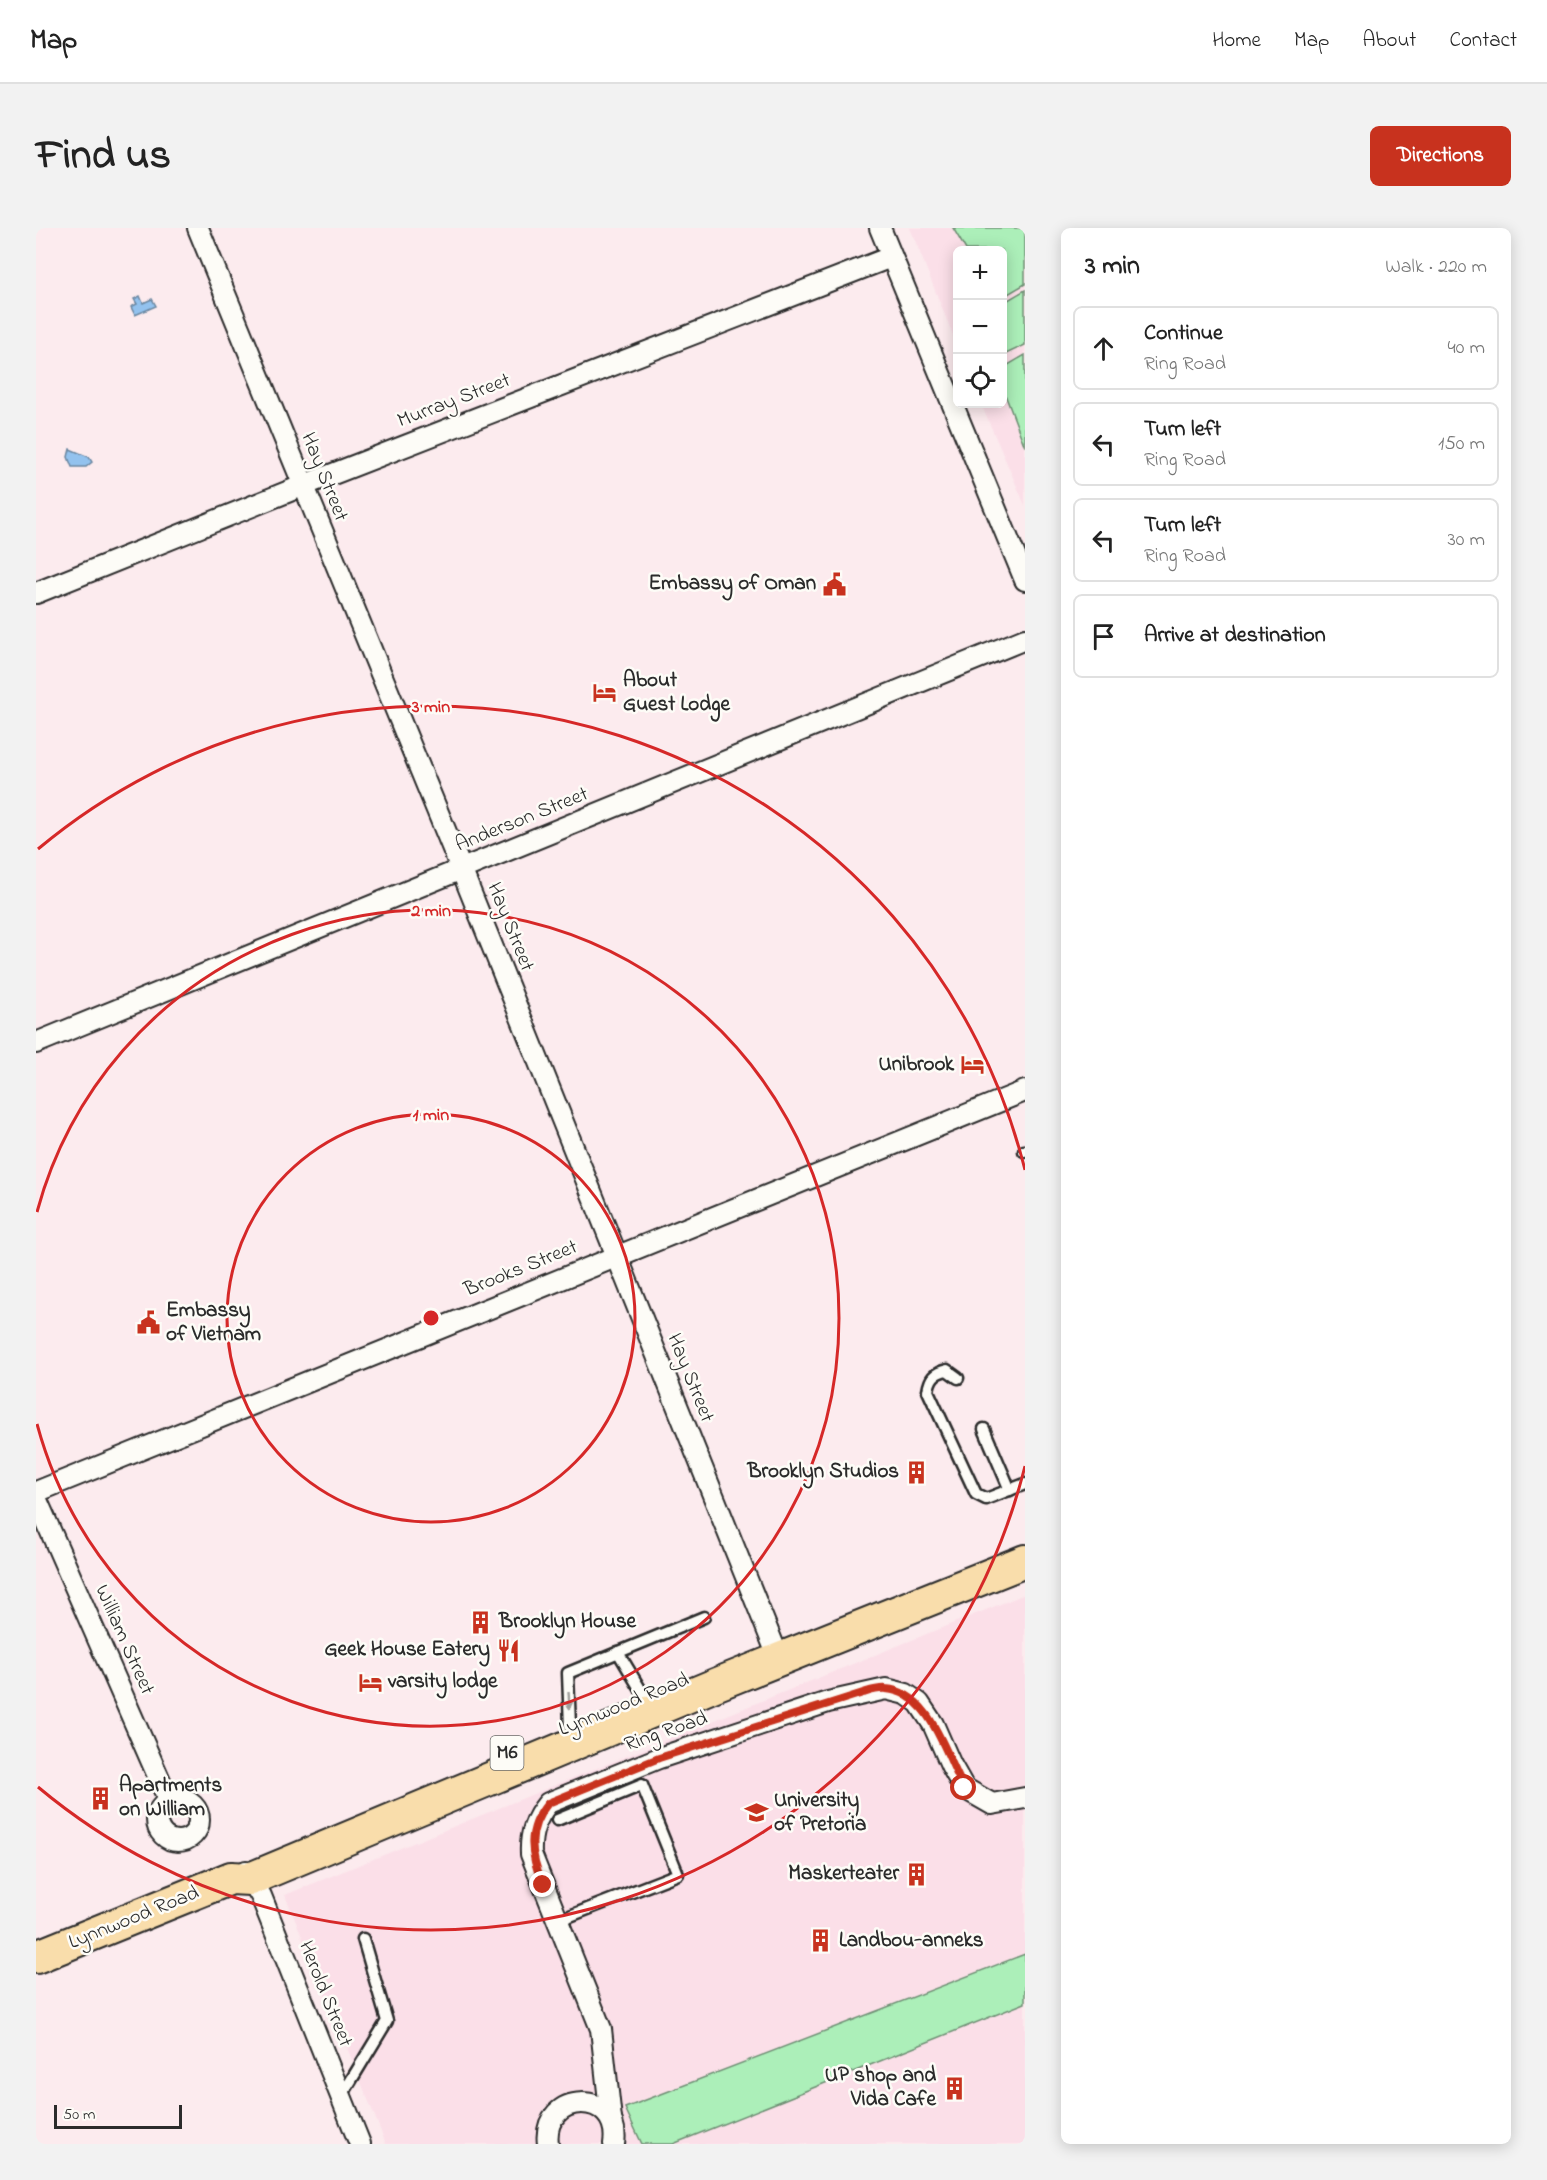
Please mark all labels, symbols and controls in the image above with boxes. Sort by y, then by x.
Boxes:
text: Map [30,21,77,62]
text: Home [1212,26,1261,56]
text: Map [1294,26,1329,56]
text: About [1362,26,1416,56]
text: Contact [1449,26,1517,56]
text: Find us [36,126,171,187]
button: Directions [1370,126,1511,186]
map controls [953,246,1007,408]
button: + [953,246,1007,300]
text: 3 min [1085,248,1140,286]
text: Walk · 220 m [1385,253,1487,282]
button: − [953,300,1007,354]
text: Continue [1144,318,1223,350]
icon: ahead [1087,332,1120,365]
text: 40 m [1448,334,1485,363]
text: Ring Road [1144,350,1226,379]
button: locate [953,354,1007,408]
street label: Murray Street [393,366,516,438]
text: Turn left [1144,414,1221,446]
street label: Hay Street [291,428,355,527]
icon: left [1087,428,1120,461]
text: 150 m [1438,430,1485,459]
text: Ring Road [1144,446,1226,475]
text: Turn left [1144,510,1221,542]
icon: left [1087,524,1120,557]
text: 30 m [1448,526,1485,555]
text: Ring Road [1144,542,1226,571]
place label: Embassy of Oman [649,569,816,601]
public building icon: Embassy of Oman [821,571,847,597]
icon: arrive [1087,620,1120,653]
text: Arrive at destination [1144,620,1326,652]
place label: About Guest Lodge [623,666,730,722]
hotel icon: About Guest Lodge [592,680,618,706]
text: 3 min [411,695,450,721]
street label: Anderson Street [451,780,593,860]
street label: Hay Street [477,878,541,977]
text: 2 min [410,899,451,925]
place label: Unibrook [879,1050,955,1080]
hotel icon: Unibrook [959,1052,985,1078]
text: 1 min [413,1103,449,1129]
street label: Brooks Street [459,1233,582,1306]
place label: Embassy of Vietnam [166,1296,261,1350]
centre of rings [421,1308,441,1328]
public building icon: Embassy of Vietnam [135,1310,161,1336]
street label: Hay Street [657,1329,721,1428]
place label: Brooklyn Studios [746,1457,899,1489]
building icon: Brooklyn Studios [904,1459,930,1485]
street label: William Street [86,1580,162,1700]
place label: Brooklyn House [498,1607,637,1639]
building icon: Brooklyn House [468,1609,494,1635]
place label: Geek House Eatery [324,1635,490,1667]
restaurant icon: Geek House Eatery [495,1637,521,1663]
street label: Lynnwood Road [554,1665,695,1747]
place label: varsity lodge [387,1667,498,1699]
hotel icon: varsity lodge [357,1669,383,1695]
one-way arrow [564,1691,574,1710]
street label: Ring Road [620,1704,712,1762]
road number: M6 [490,1736,524,1770]
place label: Apartments on William [119,1771,222,1825]
route start [950,1774,976,1800]
building icon: Apartments on William [88,1785,114,1811]
place label: University of Pretoria [774,1786,866,1840]
school or university icon: University of Pretoria [743,1800,769,1826]
place label: Maskerteater [788,1859,899,1889]
building icon: Maskerteater [904,1861,930,1887]
route end [529,1871,555,1897]
street label: Lynnwood Road [64,1878,205,1960]
place label: Landbou-anneks [839,1926,984,1956]
building icon: Landbou-anneks [808,1928,834,1954]
street label: Herold Street [290,1936,360,2052]
place label: UP shop and Vida Cafe [825,2061,937,2115]
building icon: UP shop and Vida Cafe [941,2075,967,2101]
scale bar [54,2102,182,2130]
text: 50 m [63,2103,95,2127]

